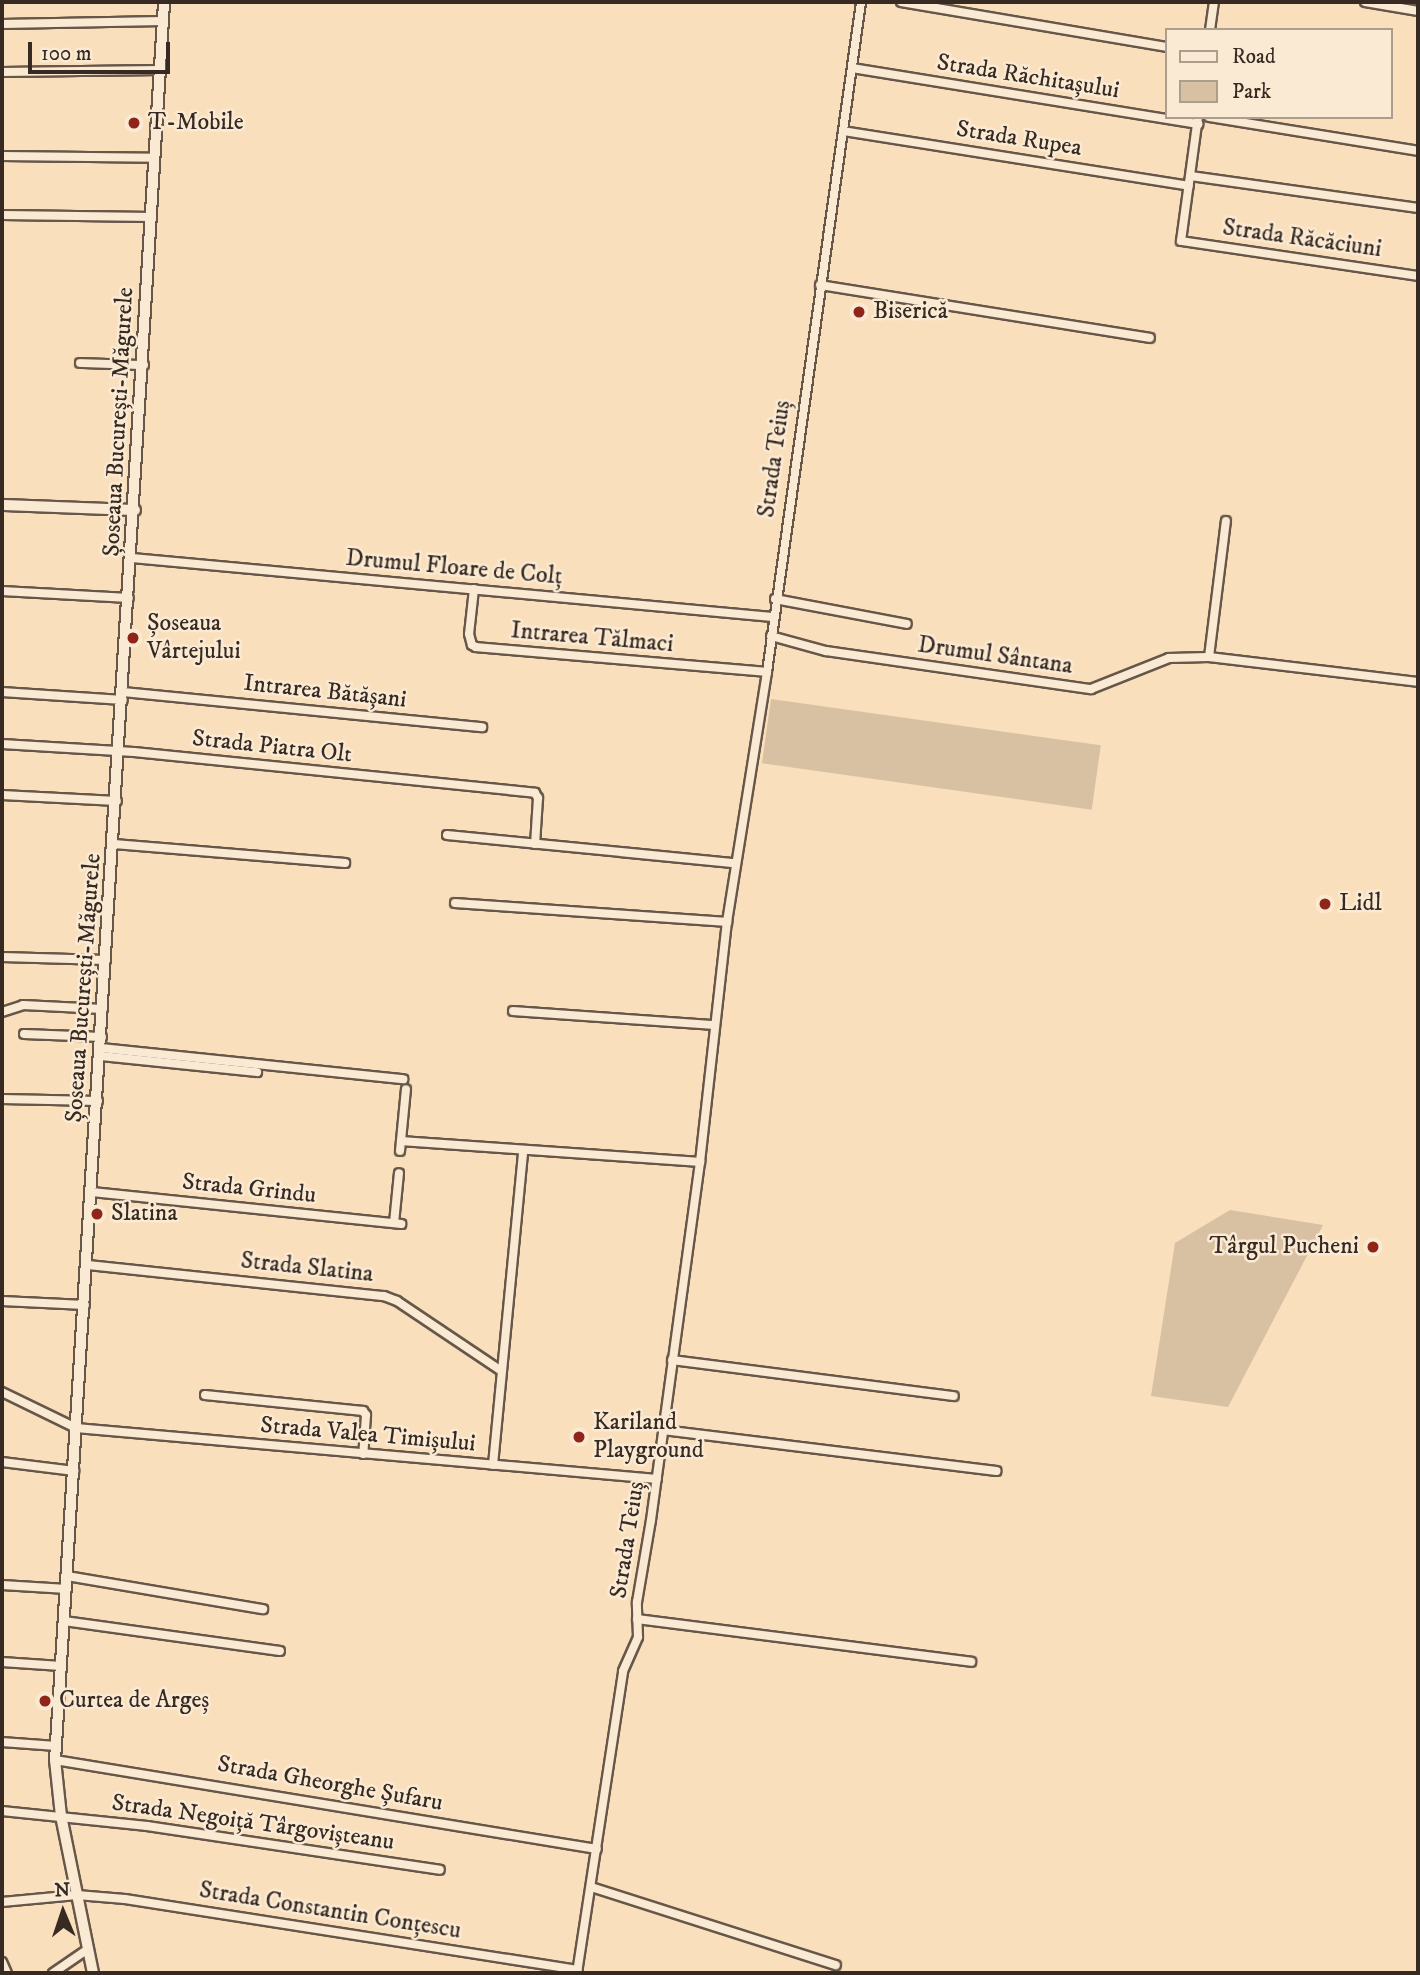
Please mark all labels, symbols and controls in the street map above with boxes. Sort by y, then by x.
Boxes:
scale bar [32,28,173,72]
legend [1164,28,1392,119]
text: 100 m [41,41,92,67]
text: Road [1232,44,1276,70]
street label: Strada Răchitașului [935,48,1121,106]
text: Park [1232,79,1271,105]
place label: T-Mobile [148,109,244,137]
marker: T-Mobile [126,115,142,131]
street label: Strada Rupea [954,115,1084,163]
street label: Strada Răcăciuni [1221,214,1383,264]
street label: Șoseaua București-Măgurele [98,286,140,558]
place label: Biserică [873,298,948,326]
marker: Biserică [851,304,867,320]
street label: Strada Teiuș [753,399,797,519]
street label: Drumul Floare de Colț [344,544,564,592]
place label: Șoseaua Vârtejului [147,610,241,666]
street label: Intrarea Tălmaci [509,617,675,659]
marker: Șoseaua Vârtejului [125,630,141,646]
street label: Drumul Sântana [916,631,1074,681]
street label: Intrarea Bătășani [242,669,408,715]
street label: Strada Piatra Olt [191,724,353,770]
street label: Șoseaua București-Măgurele [60,852,108,1124]
place label: Lidl [1339,890,1382,918]
marker: Lidl [1317,896,1333,912]
street label: Strada Grindu [181,1168,317,1210]
place label: Slatina [111,1200,178,1228]
marker: Slatina [89,1206,105,1222]
place label: Târgul Pucheni [1210,1233,1359,1261]
marker: Târgul Pucheni [1365,1239,1381,1255]
street label: Strada Slatina [239,1247,375,1289]
place label: Kariland Playground [593,1409,704,1465]
street label: Strada Valea Timișului [259,1411,477,1459]
marker: Kariland Playground [571,1429,587,1445]
street label: Strada Teiuș [605,1479,651,1601]
place label: Curtea de Argeș [59,1687,209,1715]
marker: Curtea de Argeș [37,1693,53,1709]
street label: Strada Gheorghe Șufaru [215,1750,445,1818]
street label: Strada Negoiță Târgovișteanu [110,1789,396,1857]
street label: Strada Constantin Conțescu [197,1876,463,1946]
north arrow [28,1877,98,1947]
text: N [54,1879,70,1902]

